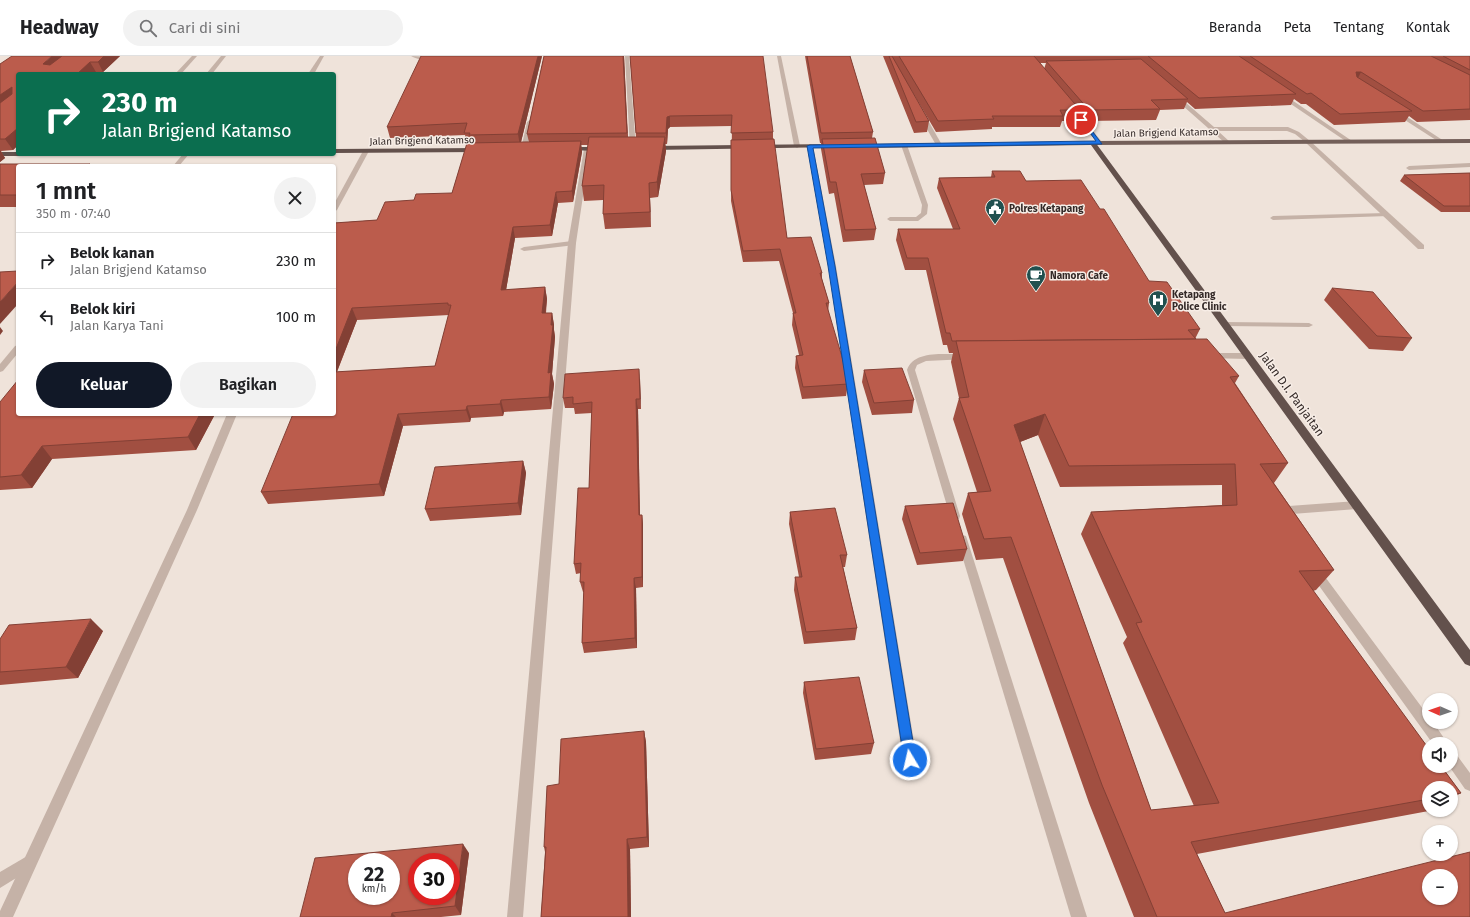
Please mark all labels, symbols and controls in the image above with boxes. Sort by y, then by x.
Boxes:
search box [123,10,403,46]
text: Headway [20,16,99,39]
icon: search [137,17,159,39]
text: Cari di sini [169,19,241,37]
text: Beranda [1209,19,1262,36]
text: Peta [1284,19,1311,36]
text: Tentang [1333,19,1384,36]
text: Kontak [1406,19,1450,36]
text: 230 m [102,86,178,119]
icon: right [36,88,88,140]
pin [1064,103,1098,137]
icon: arrive [1070,109,1092,131]
text: Jalan Brigjend Katamso [102,120,291,142]
street label: Jalan Brigjend Katamso [1113,126,1219,140]
street label: Jalan Brigjend Katamso [369,134,475,148]
text: 1 mnt [36,177,96,205]
button: close [274,177,316,219]
public building icon: Polres Ketapang [984,197,1006,225]
place label: Polres Ketapang [1009,203,1084,215]
text: 350 m · 07:40 [36,206,111,221]
text: Belok kanan [70,244,154,262]
icon: right [36,250,58,272]
text: 230 m [276,252,316,270]
text: Jalan Brigjend Katamso [70,262,207,277]
cafe icon: Namora Cafe [1025,264,1047,292]
place label: Namora Cafe [1050,270,1109,282]
hospital icon: Ketapang Police Clinic [1147,289,1169,317]
place label: Ketapang Police Clinic [1172,289,1227,313]
text: Belok kiri [70,300,135,318]
icon: left [36,306,58,328]
text: 100 m [276,308,316,326]
text: Jalan Karya Tani [70,318,164,333]
street label: Jalan D.I. Panjaitan [1257,349,1327,439]
button: Keluar [36,362,172,408]
button: Bagikan [180,362,316,408]
north arrow [1422,693,1458,729]
map controls [1422,693,1458,905]
button: sound [1422,737,1458,773]
position arrow [889,739,931,781]
button: layers [1422,781,1458,817]
button: + [1422,825,1458,861]
speed limit sign: 30 [408,853,460,905]
text: 22 [364,862,384,886]
button: − [1422,869,1458,905]
text: km/h [362,883,386,895]

